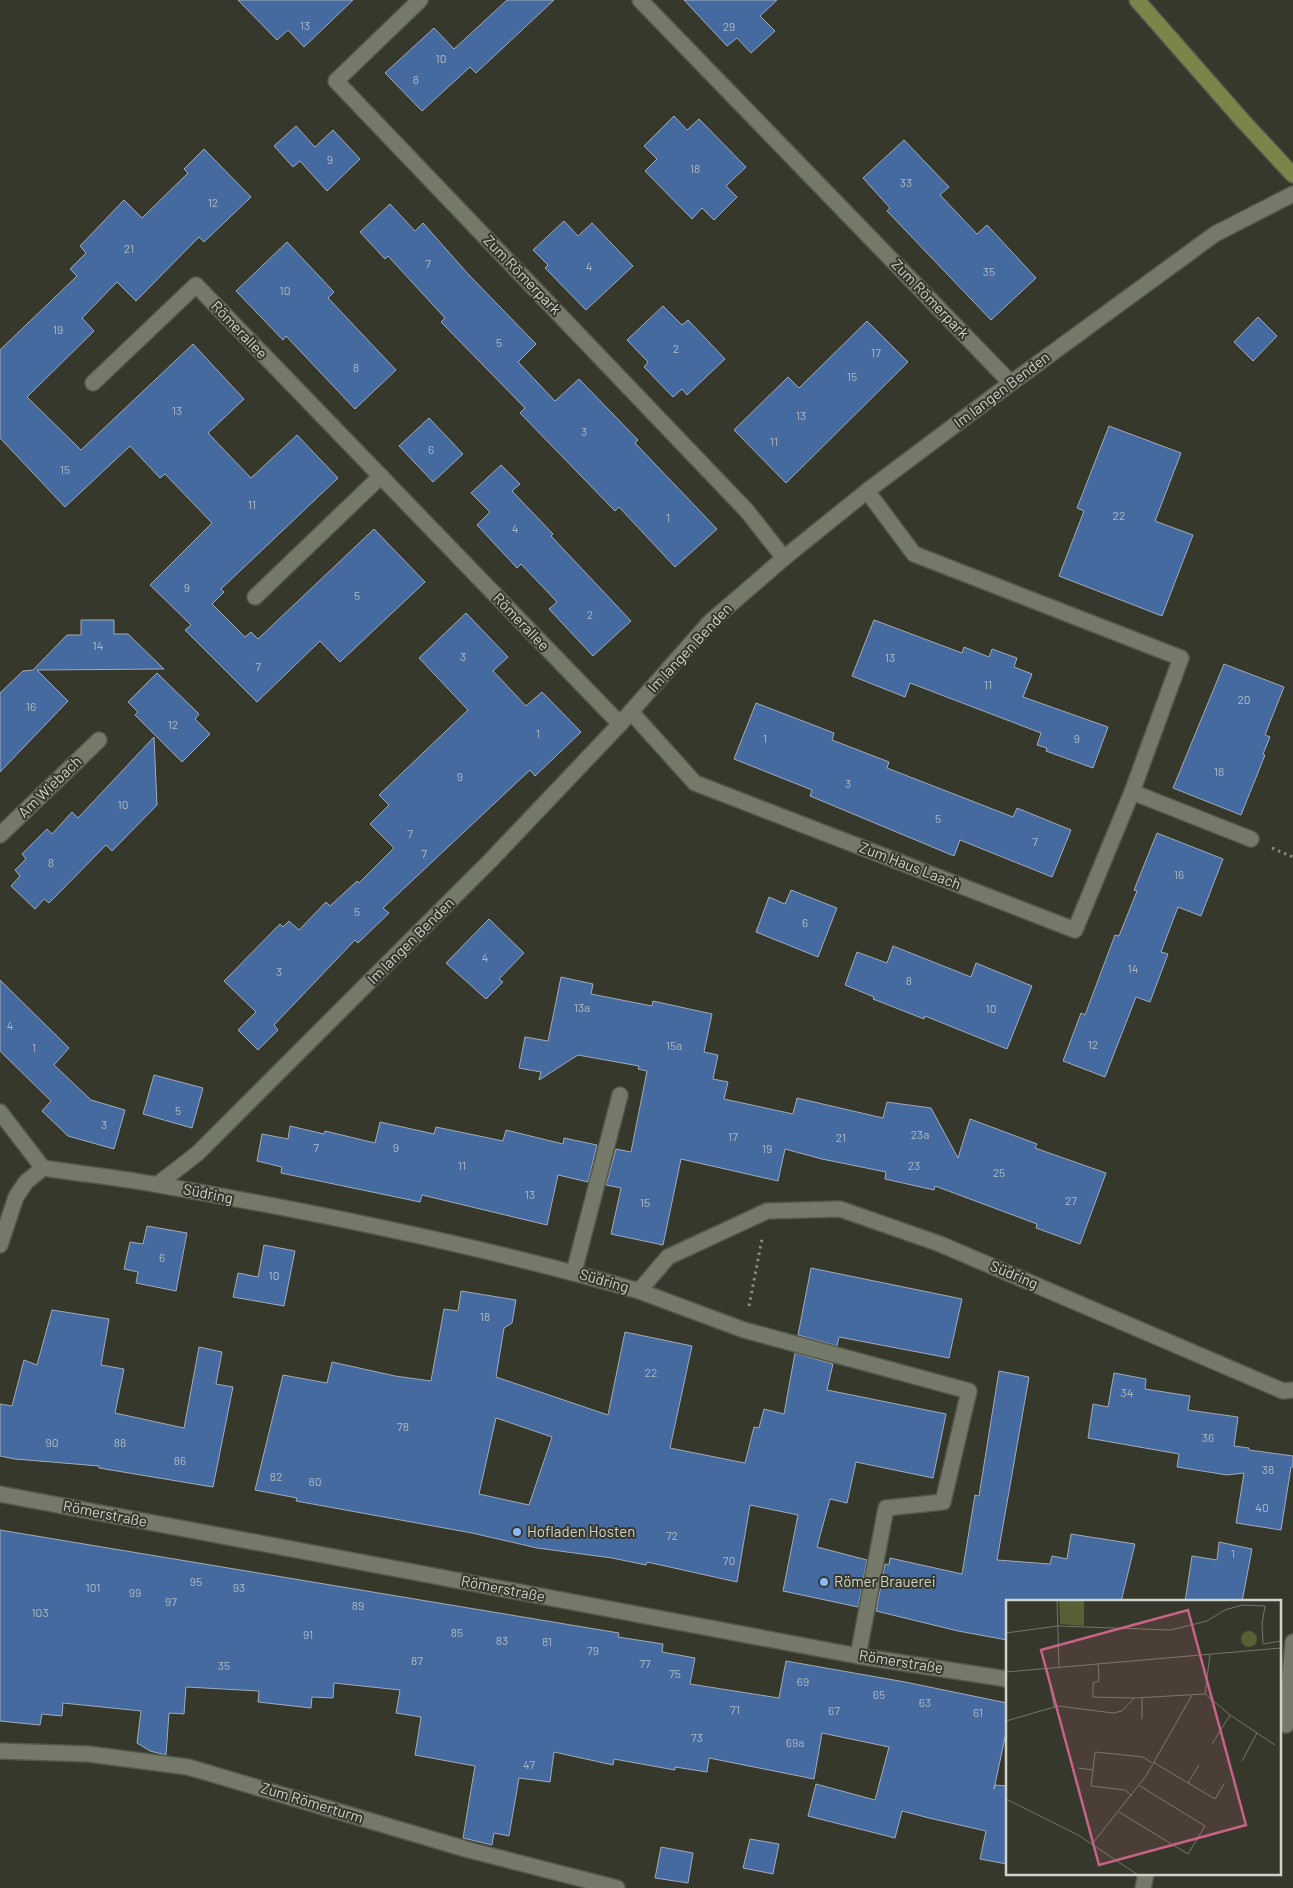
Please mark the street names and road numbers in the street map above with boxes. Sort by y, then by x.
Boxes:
street label: Zum Römerpark [480,231,565,318]
street label: Zum Römerpark [888,255,973,342]
street label: Römerallee [208,297,272,362]
street label: Im langen Benden [950,347,1053,431]
street label: Römerallee [490,589,554,654]
street label: Im langen Benden [643,599,735,696]
street label: Am Wiebach [14,752,85,821]
street label: Zum Haus Laach [857,837,964,893]
street label: Im langen Benden [363,893,457,987]
street label: Südring [182,1179,235,1207]
street label: Südring [988,1256,1041,1292]
street label: Südring [578,1264,631,1296]
street label: Römerstraße [62,1496,149,1530]
street label: Römerstraße [460,1571,547,1605]
street label: Römerstraße [858,1645,945,1677]
street label: Zum Römerturm [259,1778,366,1826]

